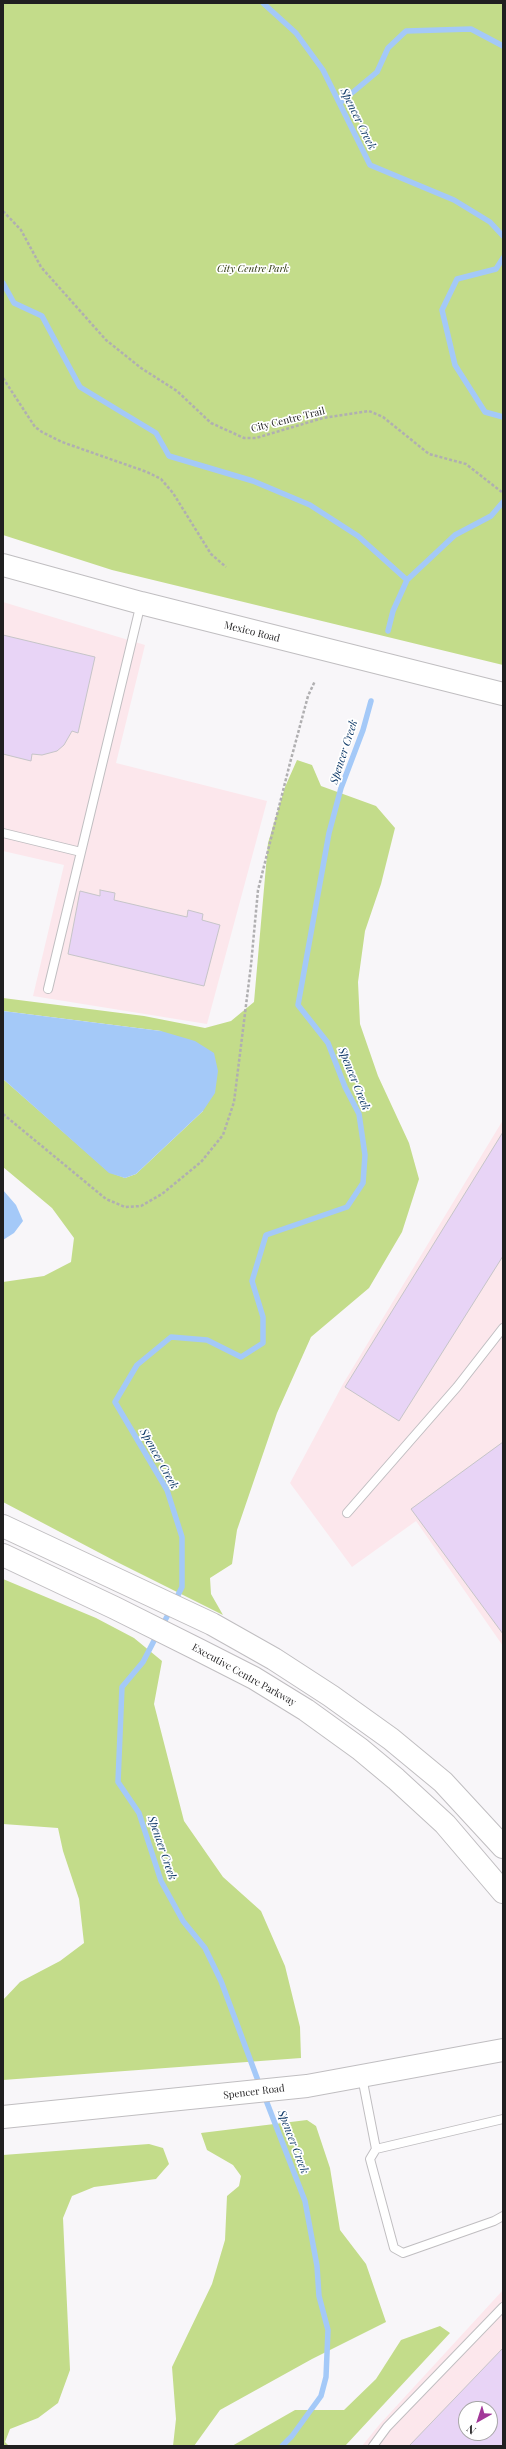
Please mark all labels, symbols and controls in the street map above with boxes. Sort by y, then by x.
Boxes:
water label: Spencer Creek [337,86,379,152]
park label: City Centre Park [217,263,289,275]
street label: City Centre Trail [250,405,326,435]
street label: Mexico Road [223,619,281,645]
water label: Spencer Creek [327,718,361,786]
water label: Spencer Creek [335,1045,373,1113]
water label: Spencer Creek [137,1426,181,1492]
street label: Executive Centre Parkway [190,1641,298,1709]
water label: Spencer Creek [145,1814,179,1882]
street label: Spencer Road [223,2082,285,2102]
water label: Spencer Creek [275,2108,311,2176]
north arrow [458,2401,498,2441]
text: N [463,2422,479,2438]

